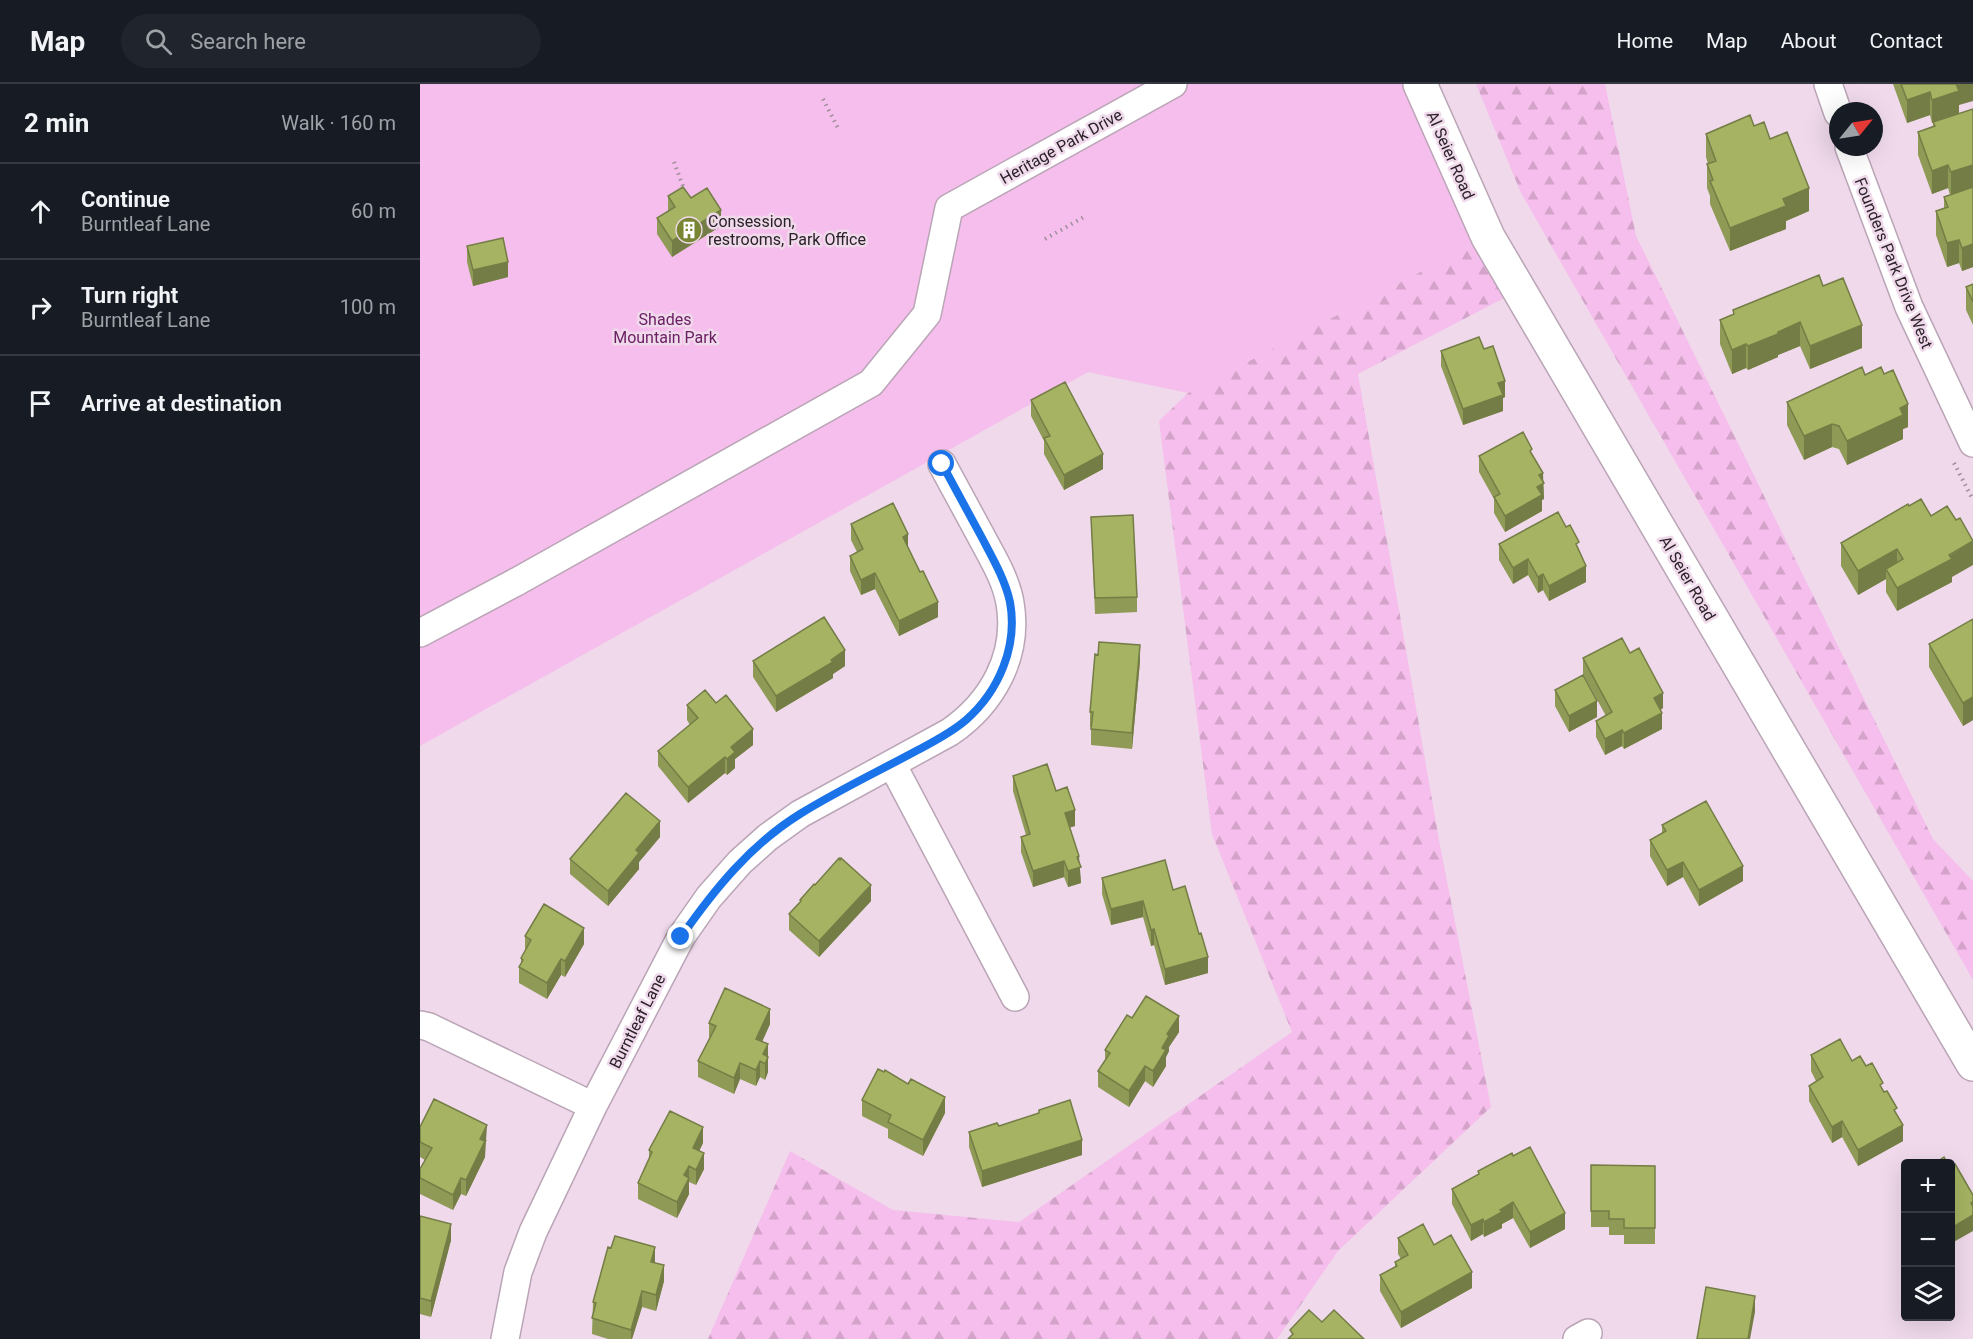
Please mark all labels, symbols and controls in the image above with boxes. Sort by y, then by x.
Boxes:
search box [121,14,541,68]
text: Map [30,25,85,58]
icon: search [142,25,175,58]
text: Search here [190,29,306,54]
text: Home [1617,29,1673,53]
text: Map [1706,29,1748,53]
text: About [1781,29,1837,53]
text: Contact [1870,29,1943,53]
north arrow [1829,102,1883,156]
street label: Heritage Park Drive [997,105,1126,188]
text: 2 min [24,108,89,138]
street label: Al Seier Road [1423,108,1478,202]
text: Walk · 160 m [281,111,396,135]
street label: Founders Park Drive West [1851,175,1937,351]
text: Continue [81,187,170,212]
icon: ahead [24,195,57,228]
text: 60 m [351,199,396,223]
text: Burntleaf Lane [81,212,210,236]
place label: Consession, restrooms, Park Office [708,212,866,249]
building icon: Consession, restrooms, Park Office [674,215,704,245]
text: Turn right [81,283,178,308]
icon: right [24,291,57,324]
text: 100 m [340,295,396,319]
text: Burntleaf Lane [81,308,210,332]
park label: Shades Mountain Park [613,310,718,347]
icon: arrive [24,387,57,420]
text: Arrive at destination [81,391,282,416]
route start [928,450,954,476]
street label: Al Seier Road [1656,532,1719,624]
route end [667,923,693,949]
street label: Burntleaf Lane [605,971,669,1072]
map controls [1901,1159,1955,1321]
button: + [1901,1159,1955,1213]
button: − [1901,1213,1955,1267]
button: layers [1901,1267,1955,1321]

